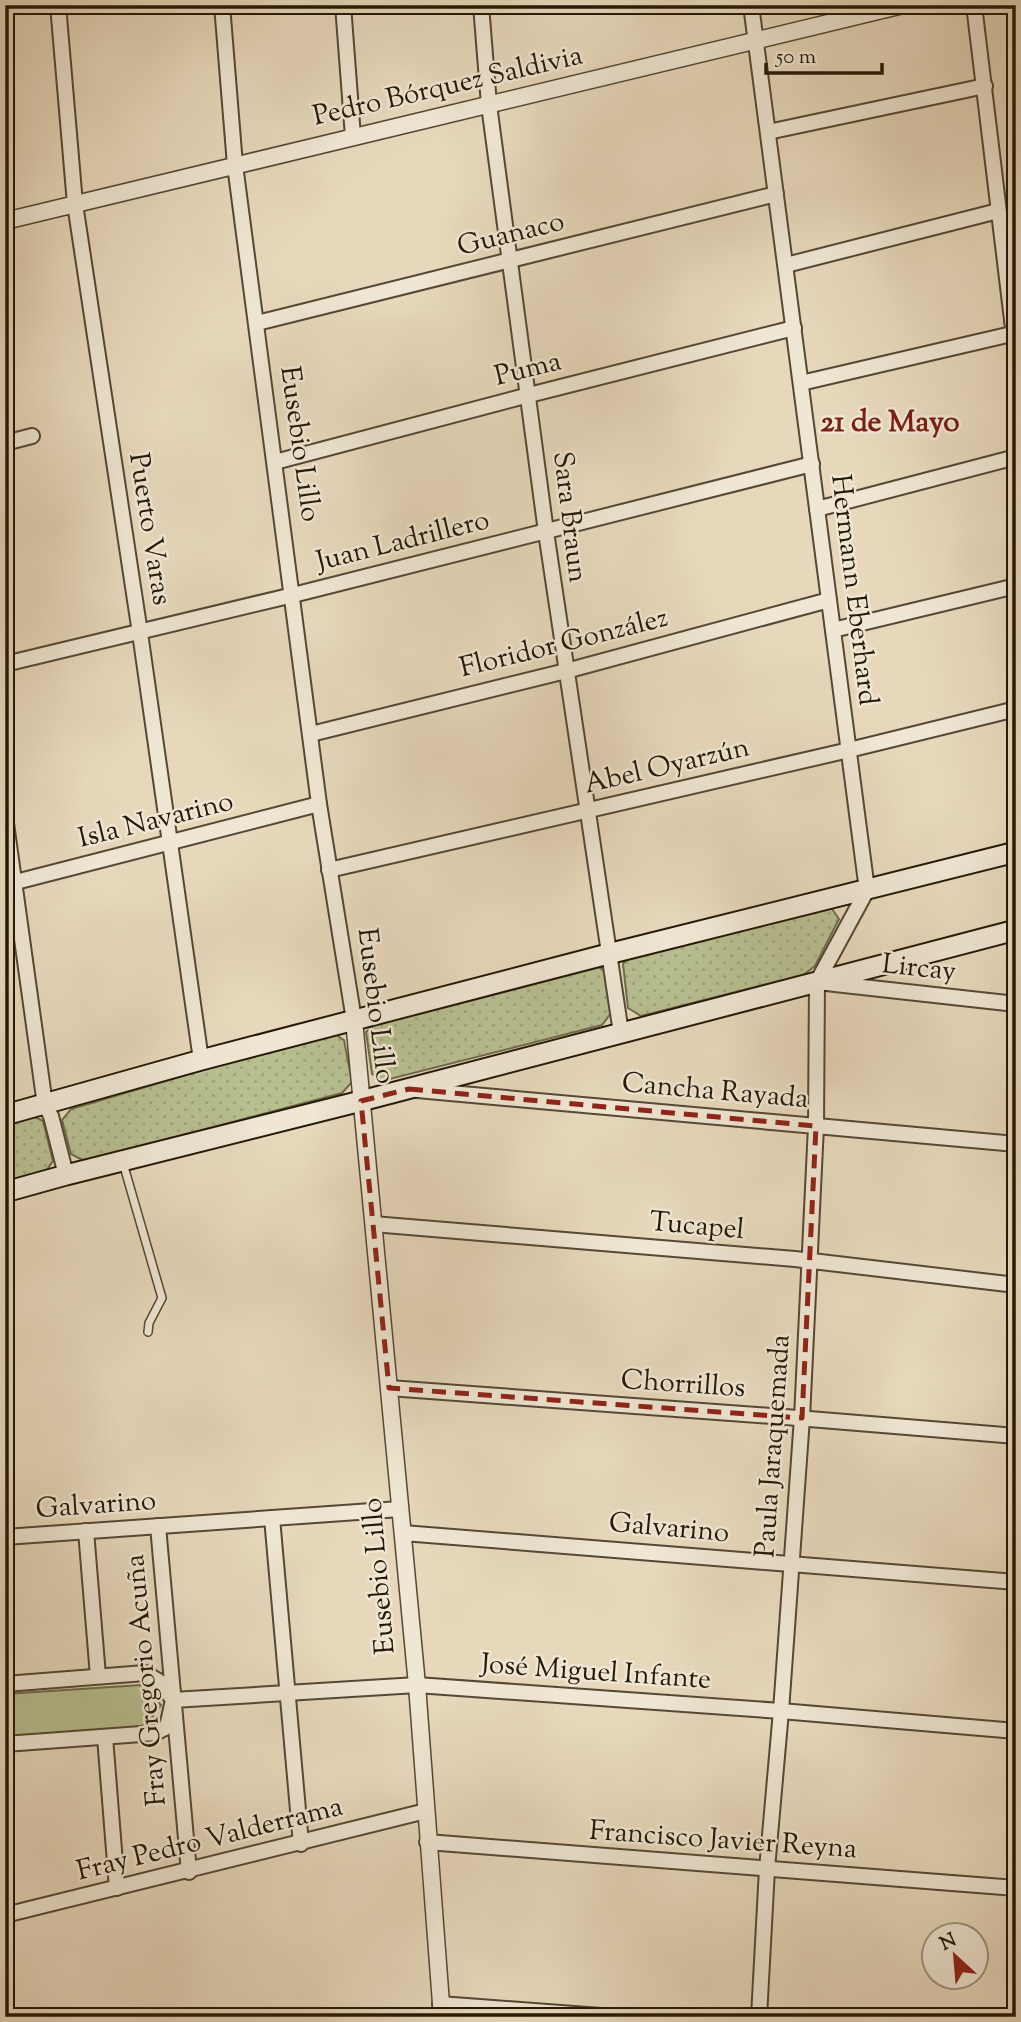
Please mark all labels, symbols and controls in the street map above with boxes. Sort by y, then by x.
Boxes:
scale bar [766,32,881,76]
street label: Pedro Bórquez Saldivia [309,36,587,138]
text: 50 m [775,43,816,73]
street label: Guanaco [453,202,569,268]
street label: Puma [490,342,566,398]
street label: Eusebio Lillo [268,364,330,524]
district label: 21 de Mayo [820,402,960,445]
street label: Sara Braun [541,449,597,585]
street label: Puerto Varas [117,450,181,608]
street label: Hermann Eberhard [819,472,887,708]
street label: Juan Ladrillero [310,501,494,583]
street label: Floridor González [456,599,672,689]
street label: Abel Oyarzún [580,729,754,805]
street label: Isla Navarino [74,782,238,860]
street label: Eusebio Lillo [346,926,404,1086]
street label: Lircay [880,945,958,993]
street label: Cancha Rayada [620,1064,810,1120]
street label: Tucapel [648,1203,746,1251]
street label: Paula Jaraquemada [746,1333,802,1559]
street label: Chorrillos [619,1361,747,1409]
street label: Galvarino [34,1482,158,1530]
street label: Eusebio Lillo [353,1496,407,1656]
street label: Galvarino [607,1504,731,1554]
street label: Fray Gregorio Acuña [116,1552,178,1808]
street label: José Miguel Infante [478,1645,712,1701]
street label: Fray Pedro Valderrama [73,1788,347,1892]
street label: Francisco Javier Reyna [588,1812,858,1870]
north arrow [920,1920,990,1990]
text: N [936,1928,961,1958]

